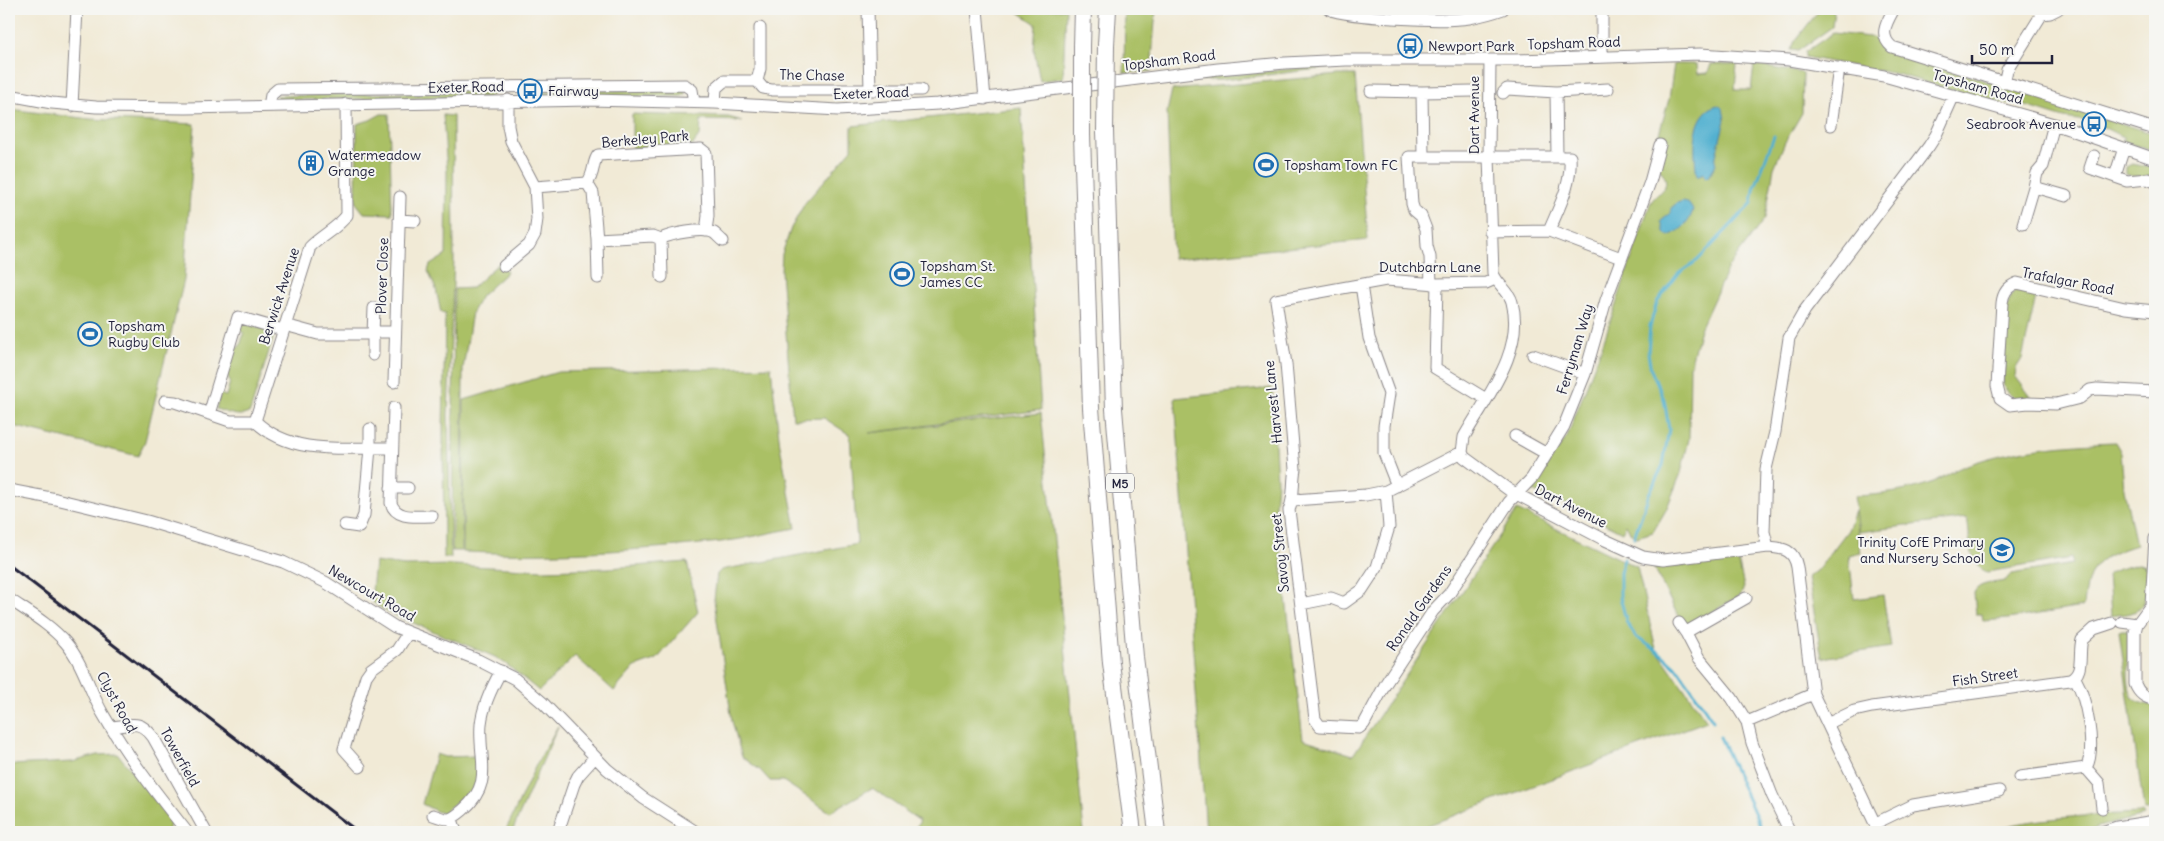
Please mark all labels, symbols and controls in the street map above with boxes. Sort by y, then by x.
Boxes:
street label: Topsham Road [1527,32,1621,54]
scale bar [1972,32,2052,64]
bus stop icon: Newport Park [1397,33,1423,59]
place label: Newport Park [1428,37,1515,55]
text: 50 m [1979,40,2014,59]
street label: Topsham Road [1122,45,1216,75]
street label: The Chase [779,65,845,85]
street label: Topsham Road [1931,66,2025,108]
street label: Dart Avenue [1465,76,1483,154]
street label: Exeter Road [428,77,504,97]
bus stop icon: Fairway [517,78,543,104]
place label: Fairway [548,82,599,100]
street label: Exeter Road [833,83,909,103]
bus stop icon: Seabrook Avenue [2081,111,2107,137]
place label: Seabrook Avenue [1966,115,2076,133]
street label: Berkeley Park [600,126,690,152]
place label: Watermeadow Grange [328,146,421,180]
building icon: Watermeadow Grange [298,150,324,176]
sports icon: Topsham Town FC [1253,152,1279,178]
place label: Topsham Town FC [1284,156,1398,174]
street label: Plover Close [372,237,392,315]
street label: Berwick Avenue [255,245,303,347]
place label: Topsham St. James CC [920,257,996,291]
street label: Dutchbarn Lane [1379,258,1481,276]
sports icon: Topsham St. James CC [889,261,915,287]
street label: Trafalgar Road [2021,263,2115,299]
street label: Ferryman Way [1553,301,1597,397]
place label: Topsham Rugby Club [108,317,180,351]
sports icon: Topsham Rugby Club [77,321,103,347]
street label: Harvest Lane [1260,359,1286,445]
road number: M5 [1106,473,1134,492]
street label: Dart Avenue [1532,480,1610,532]
street label: Savoy Street [1267,512,1293,593]
place label: Trinity CofE Primary and Nursery School [1857,533,1984,567]
school or university icon: Trinity CofE Primary and Nursery School [1989,537,2015,563]
street label: Newcourt Road [325,561,419,625]
street label: Ronald Gardens [1383,561,1455,655]
street label: Fish Street [1951,663,2019,691]
street label: Clyst Road [93,668,141,736]
street label: Towerfield [156,724,204,790]

